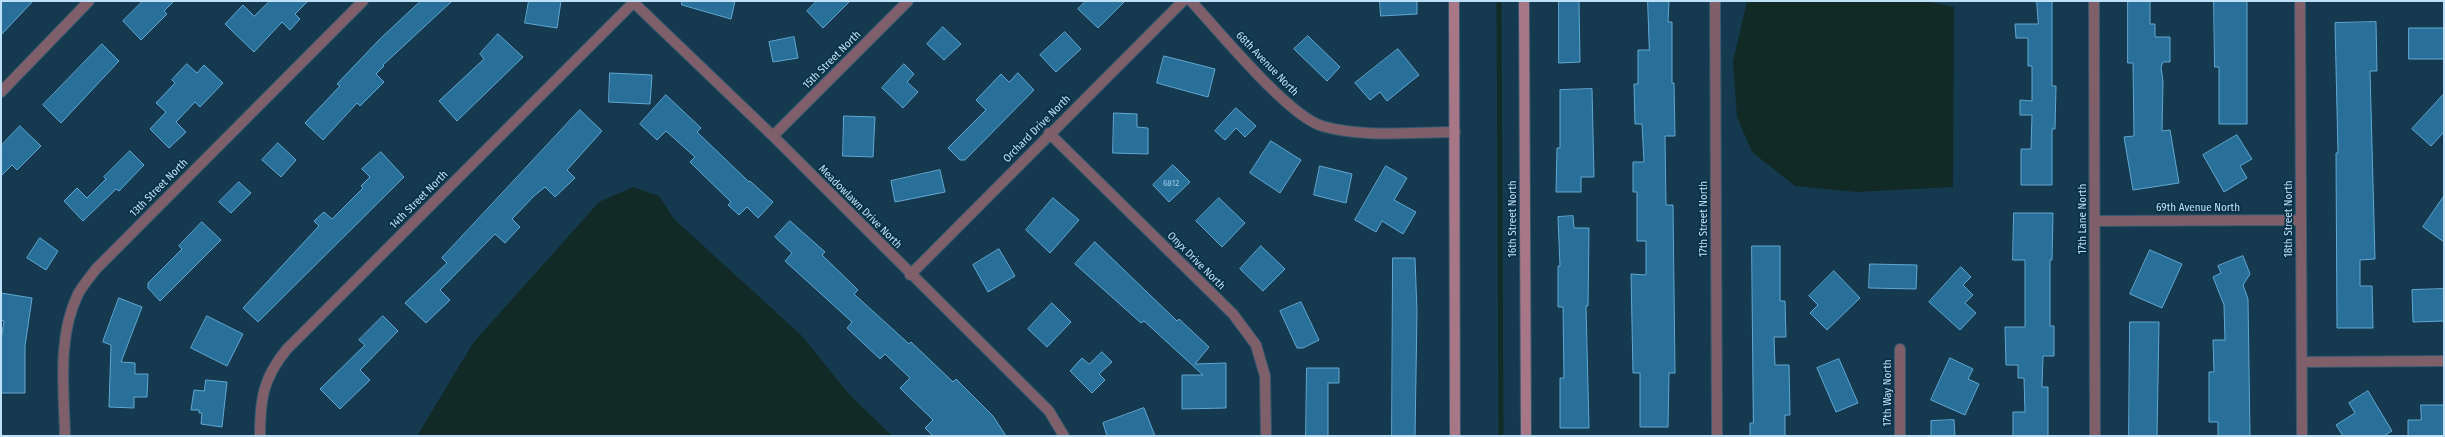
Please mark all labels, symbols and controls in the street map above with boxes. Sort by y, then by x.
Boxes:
street label: 15th Street North [800,28,864,92]
street label: 68th Avenue North [1233,29,1301,99]
street label: Orchard Drive North [1001,93,1073,165]
street label: 13th Street North [127,156,191,220]
street label: Meadowlawn Drive North [815,162,905,252]
street label: 14th Street North [387,168,451,232]
house number: 6812 [1163,178,1179,188]
street label: 16th Street North [1506,180,1520,258]
street label: 18th Street North [2282,180,2296,258]
street label: 17th Street North [1697,181,1711,257]
street label: 17th Lane North [2076,184,2090,254]
street label: 69th Avenue North [2156,201,2240,215]
street label: Onyx Drive North [1164,229,1228,293]
street label: 17th Way North [1881,359,1895,427]

